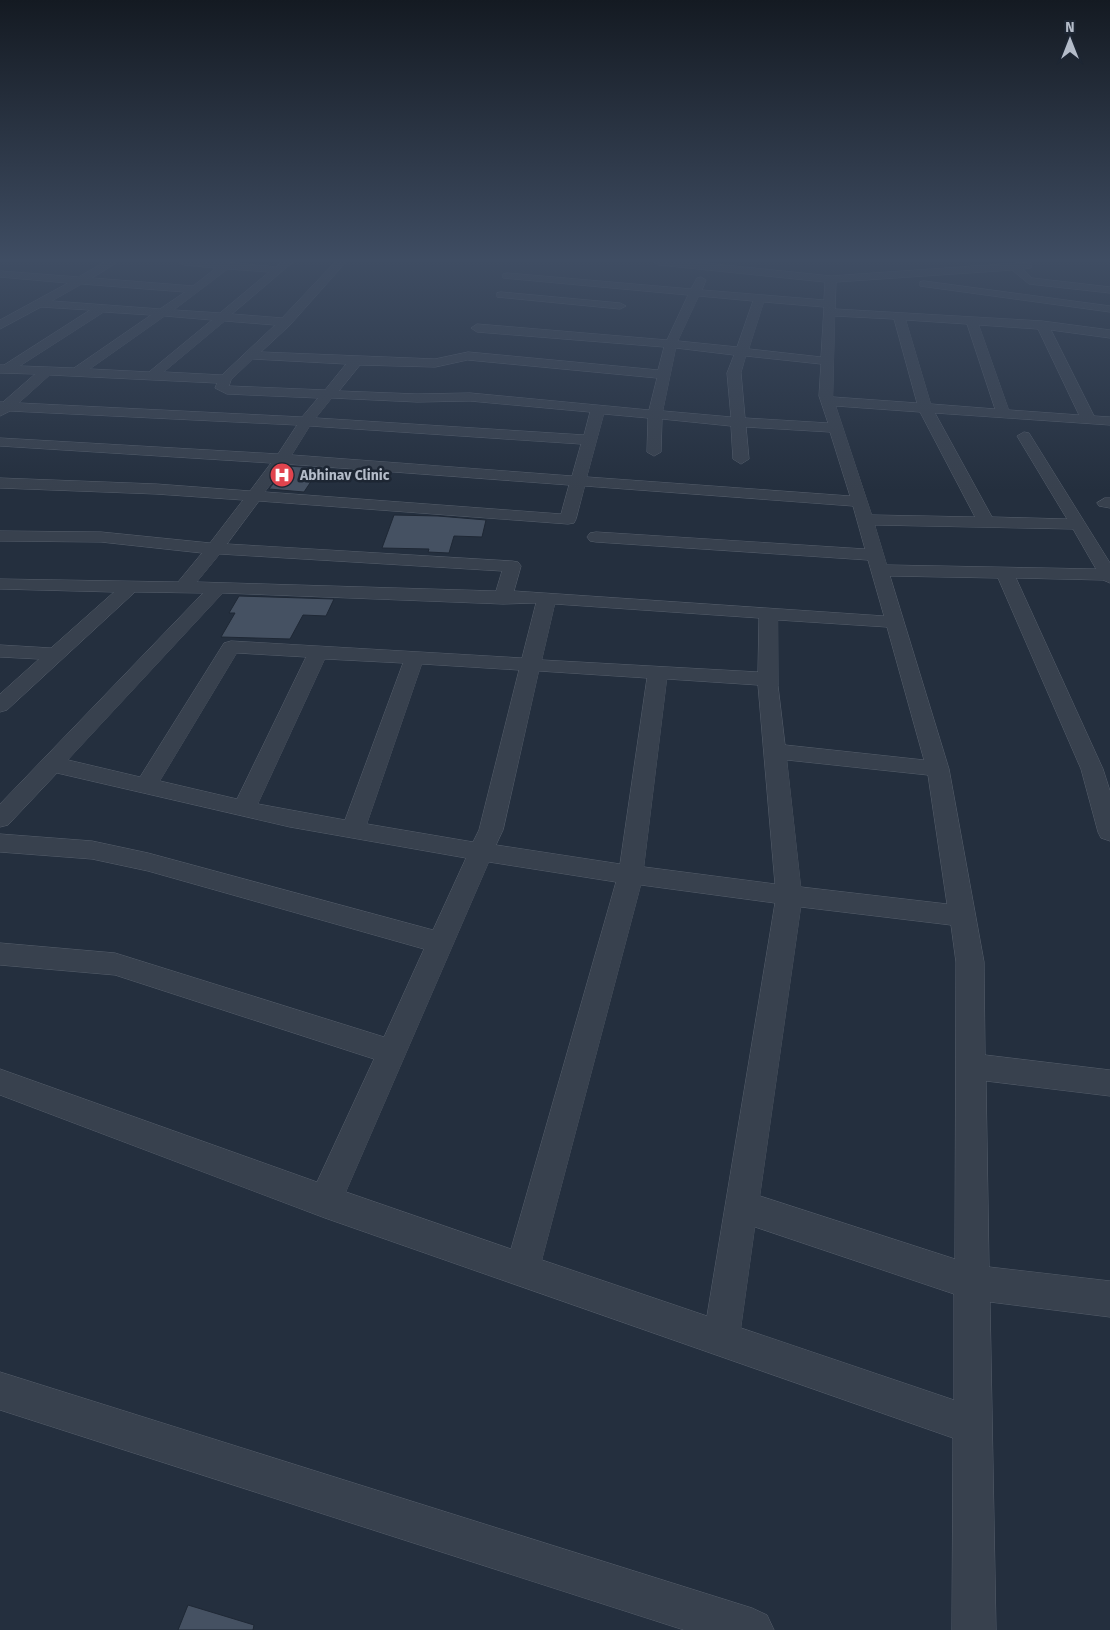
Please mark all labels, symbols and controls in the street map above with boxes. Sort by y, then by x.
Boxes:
north arrow [1045,15,1095,65]
text: N [1065,19,1075,36]
hospital icon: Abhinav Clinic [269,462,295,488]
place label: Abhinav Clinic [299,467,390,484]

